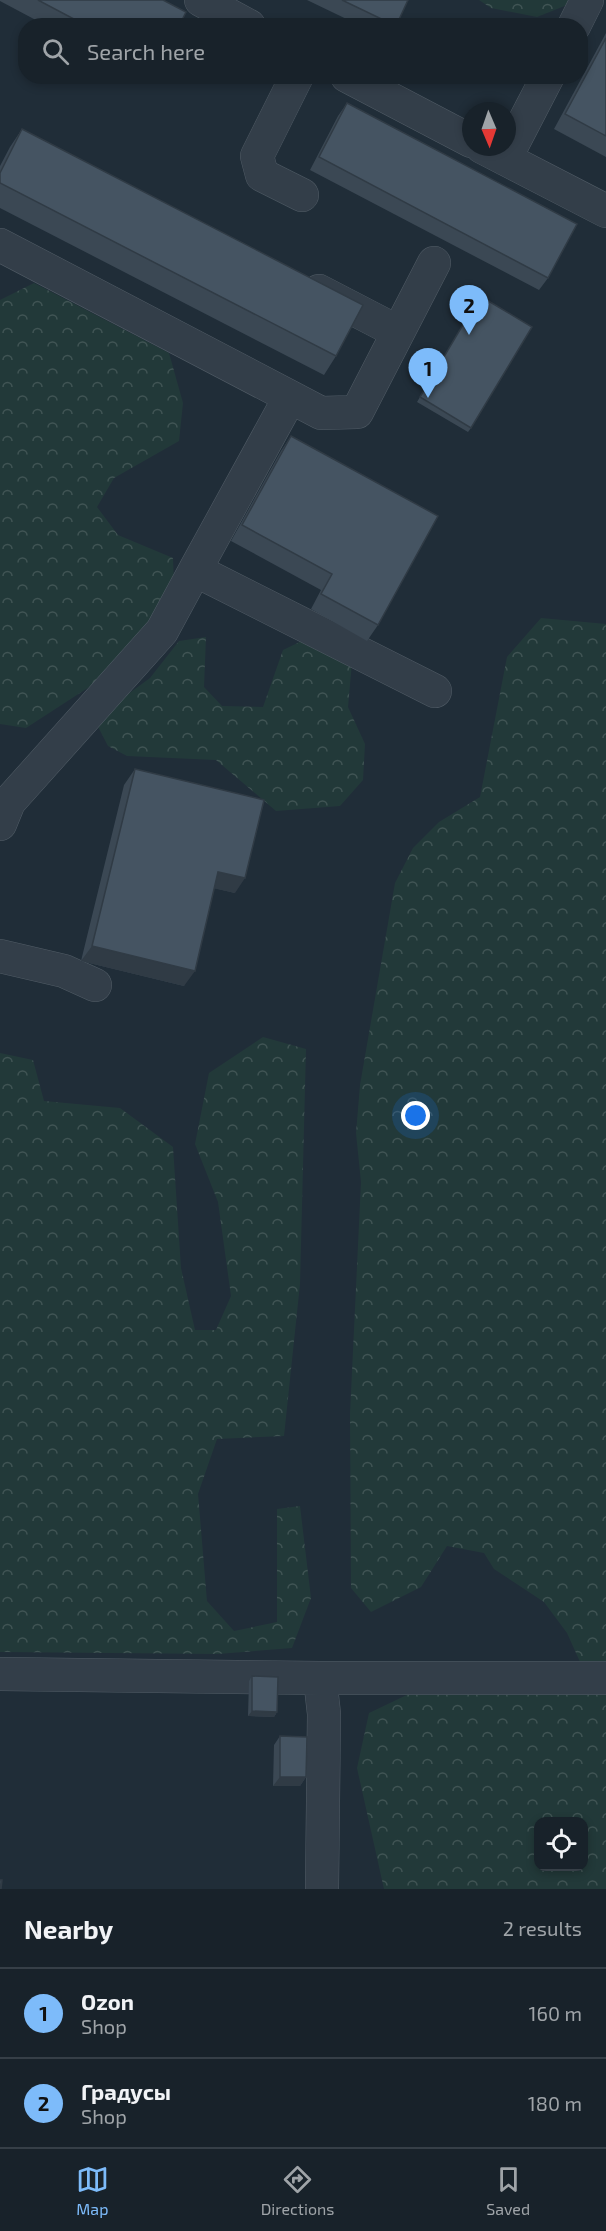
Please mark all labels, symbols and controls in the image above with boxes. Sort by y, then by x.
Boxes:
search box [18,18,588,84]
icon: search [39,35,72,68]
text: Search here [87,38,205,64]
north arrow [462,102,516,156]
pin: 2 [450,286,488,335]
pin: 1 [408,348,448,398]
your location [401,1101,430,1130]
map controls [534,1817,588,1871]
button: locate [534,1817,588,1871]
text: Nearby [24,1913,113,1944]
text: 2 results [503,1916,582,1940]
text: Ozon [81,1988,134,2014]
text: 1 [39,2001,48,2025]
text: 160 m [529,2001,582,2025]
text: Shop [81,2014,127,2038]
text: Градусы [81,2078,171,2104]
text: 2 [38,2091,49,2115]
text: 180 m [528,2091,582,2115]
text: Shop [81,2104,127,2128]
tab: Map [76,2163,109,2218]
tab: Directions [261,2163,334,2218]
tab: Saved [486,2163,530,2218]

